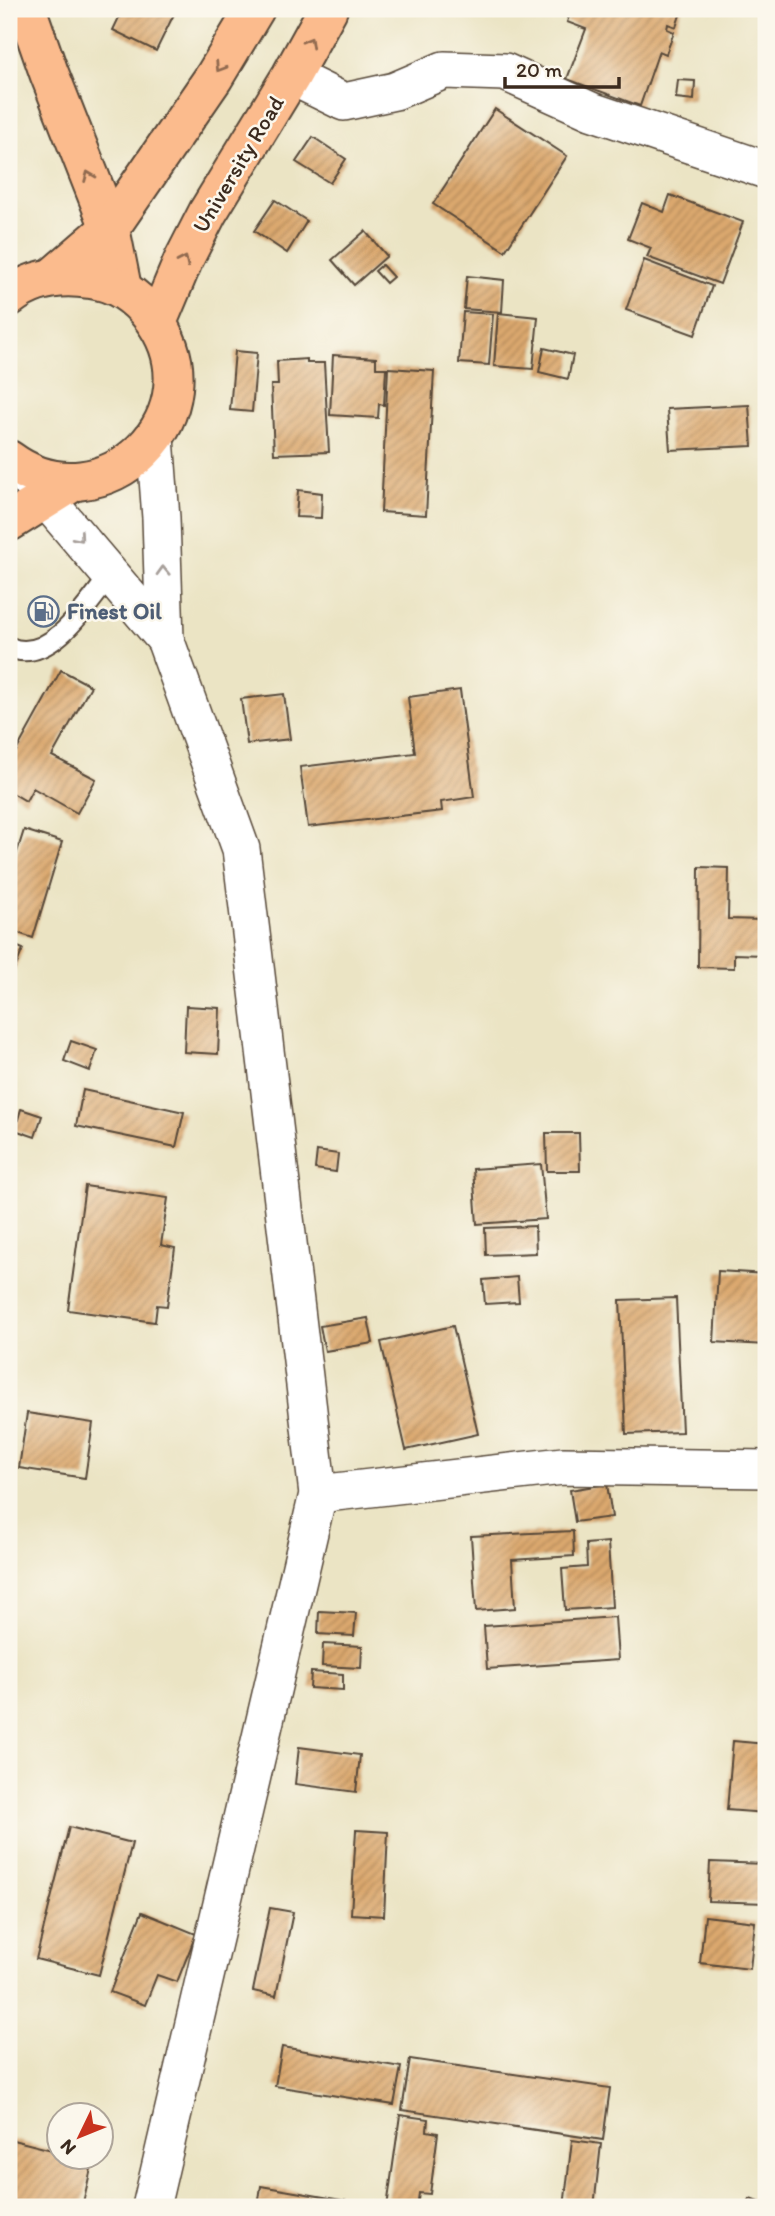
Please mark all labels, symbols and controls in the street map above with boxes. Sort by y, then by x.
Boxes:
one-way arrow [301,37,314,50]
scale bar [505,46,619,90]
text: 20 m [516,57,563,82]
one-way arrow [215,59,228,72]
street label: University Road [186,90,290,238]
one-way arrow [84,171,98,183]
one-way arrow [176,256,190,268]
one-way arrow [71,529,83,542]
one-way arrow [155,565,170,576]
fuel station icon: Finest Oil [27,594,61,628]
place label: Finest Oil [67,597,162,625]
north arrow [46,2100,116,2170]
text: N [55,2135,81,2160]

